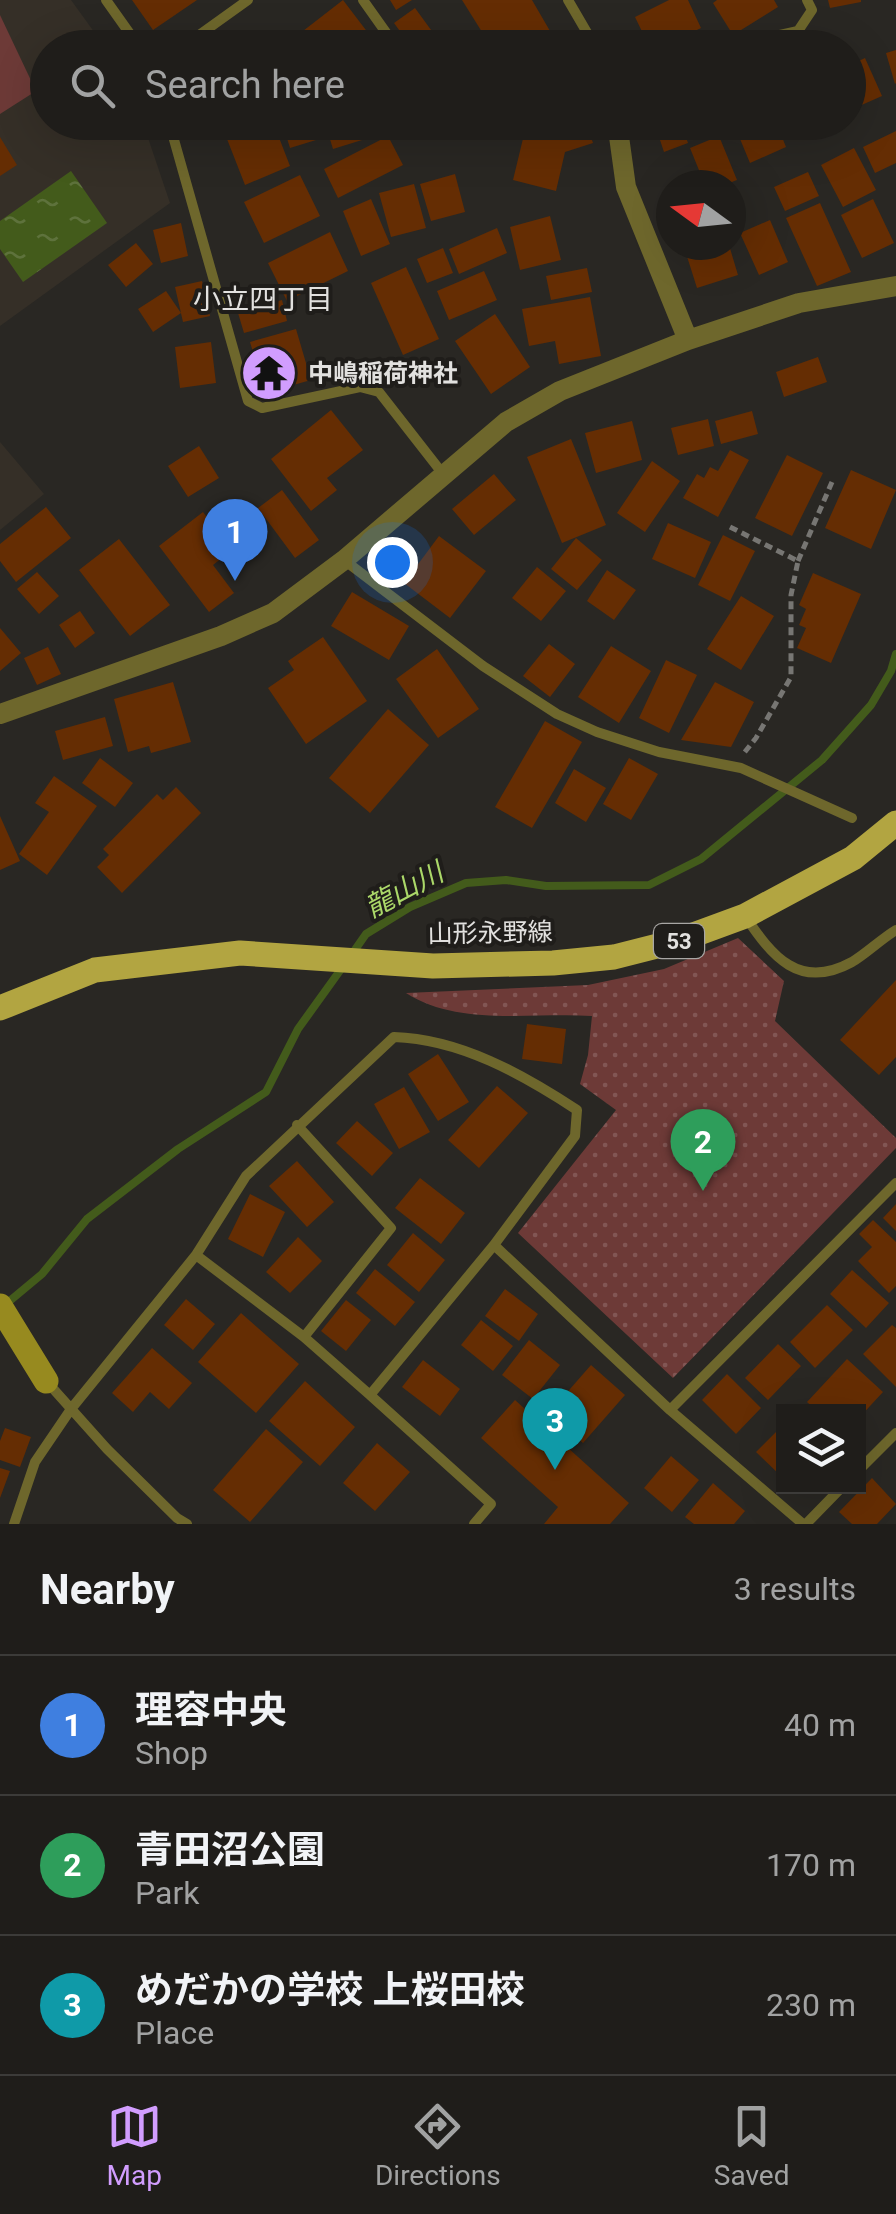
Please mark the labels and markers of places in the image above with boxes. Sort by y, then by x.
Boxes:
temple icon: 中嶋稲荷神社 [239,343,299,403]
place label: 中嶋稲荷神社 [308,359,458,388]
pin: 1 [202,498,268,581]
pin: 2 [670,1108,736,1191]
pin: 3 [522,1388,588,1470]

